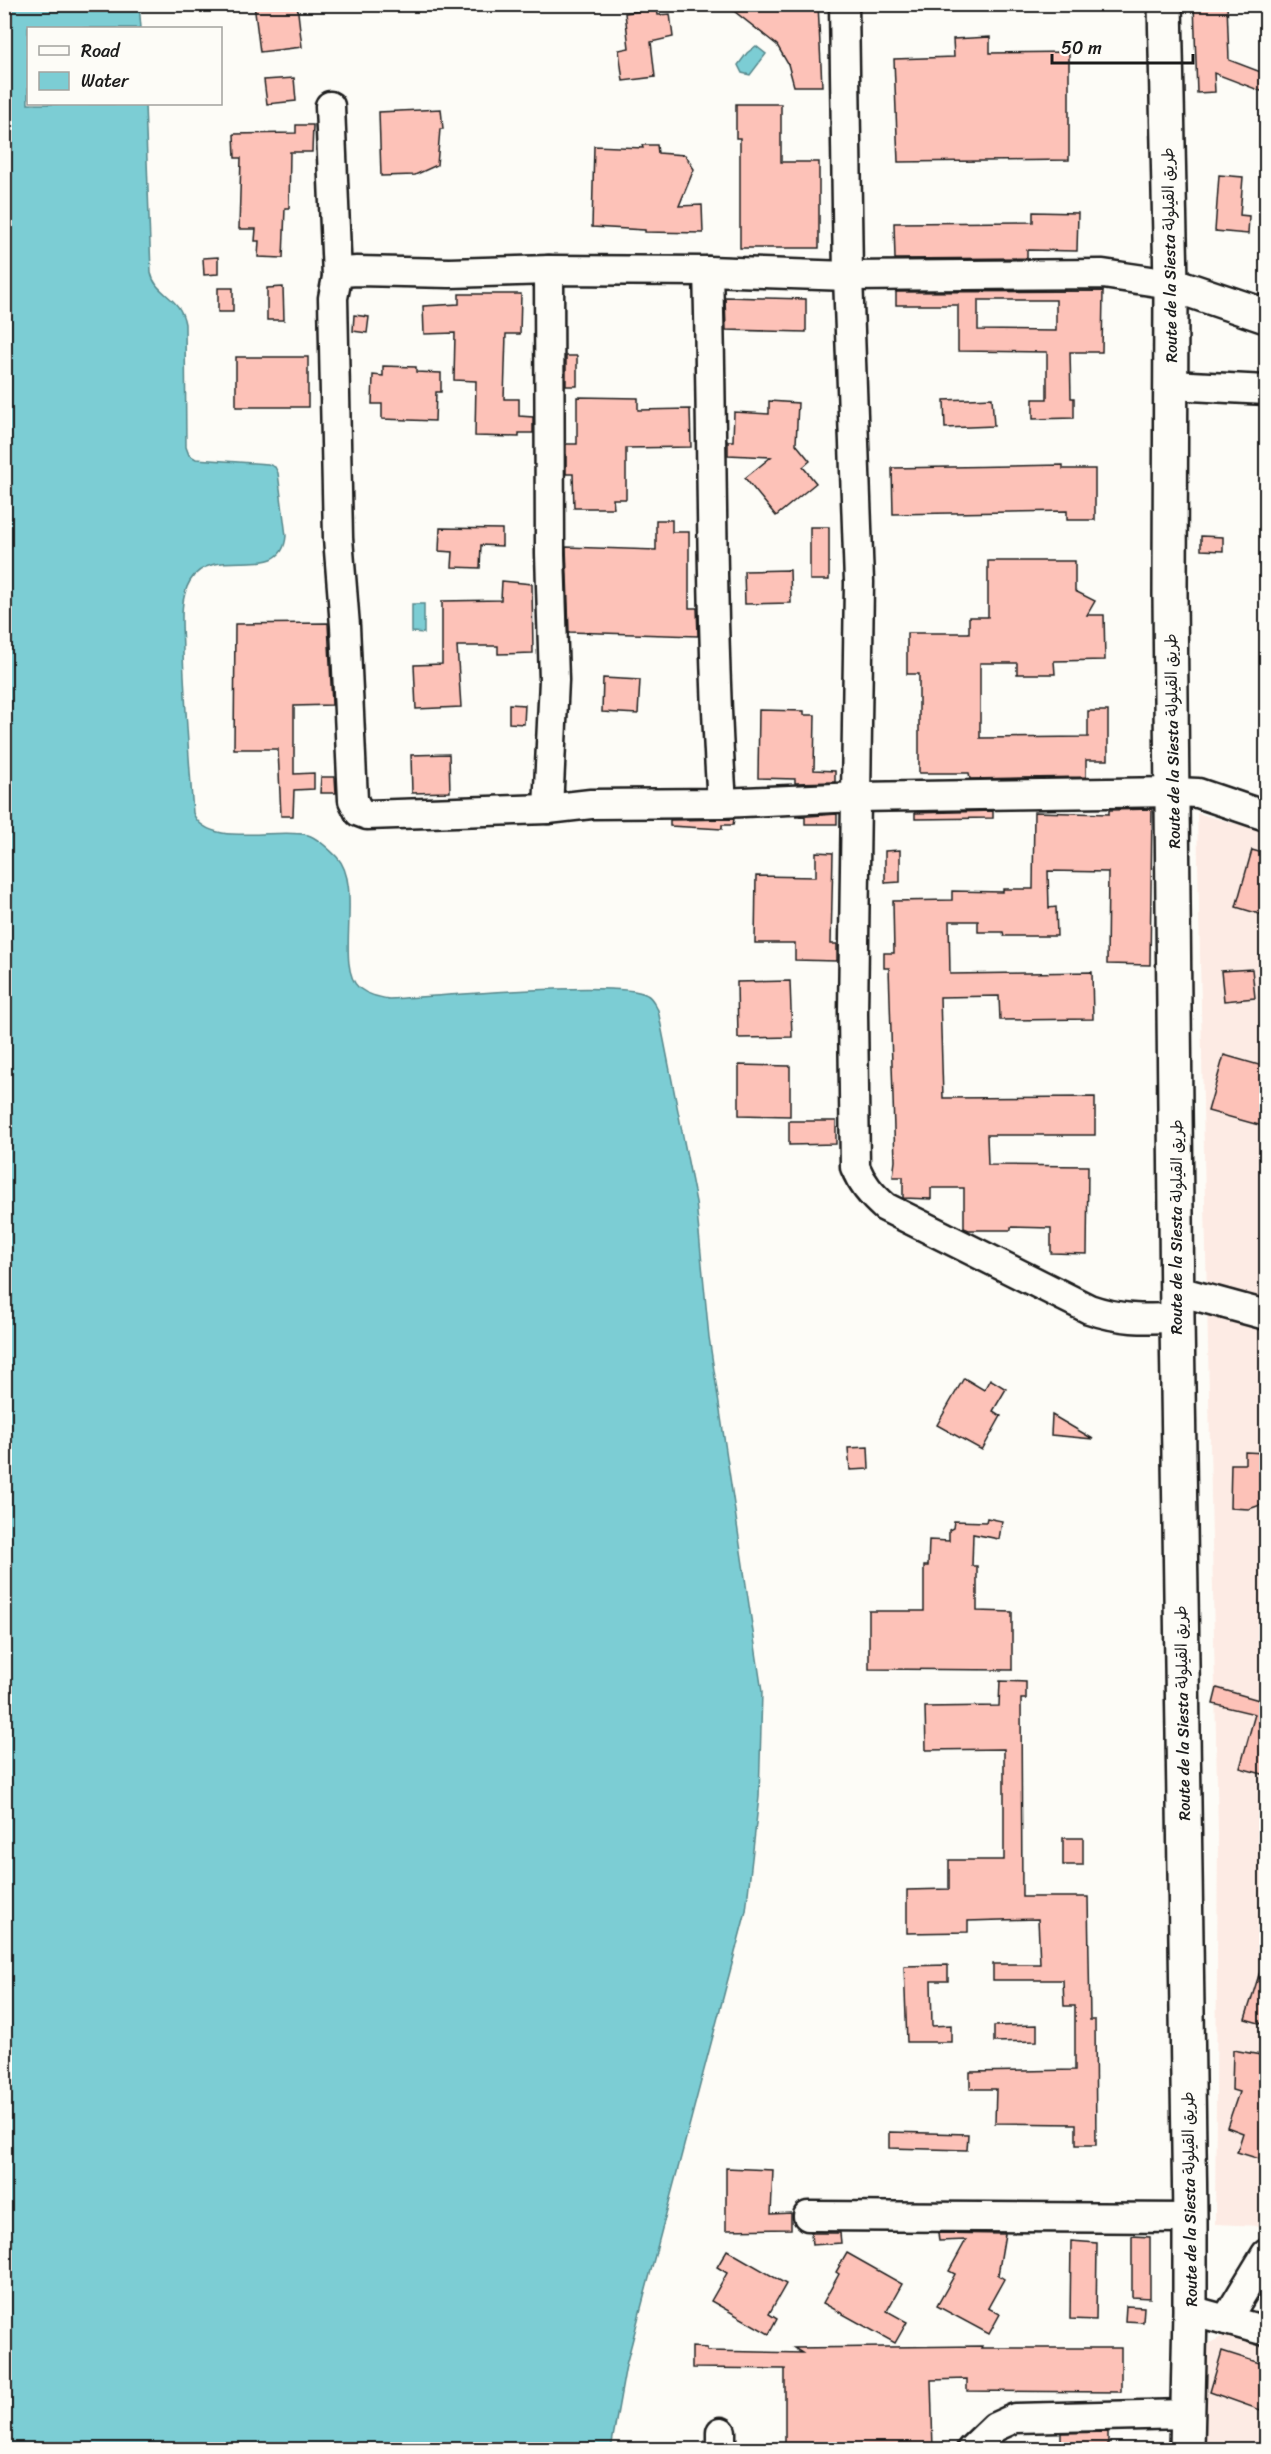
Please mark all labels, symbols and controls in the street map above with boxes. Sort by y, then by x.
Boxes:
legend [27,27,222,105]
scale bar [1052,27,1193,65]
text: 50 m [1061,32,1102,64]
text: Road [81,35,121,67]
text: Water [81,65,130,97]
street label: Route de la Siesta طريق القيلولة [1153,147,1186,363]
street label: Route de la Siesta طريق القيلولة [1156,633,1189,849]
street label: Route de la Siesta طريق القيلولة [1162,1119,1191,1335]
street label: Route de la Siesta طريق القيلولة [1166,1605,1199,1821]
street label: Route de la Siesta طريق القيلولة [1173,2091,1206,2307]

